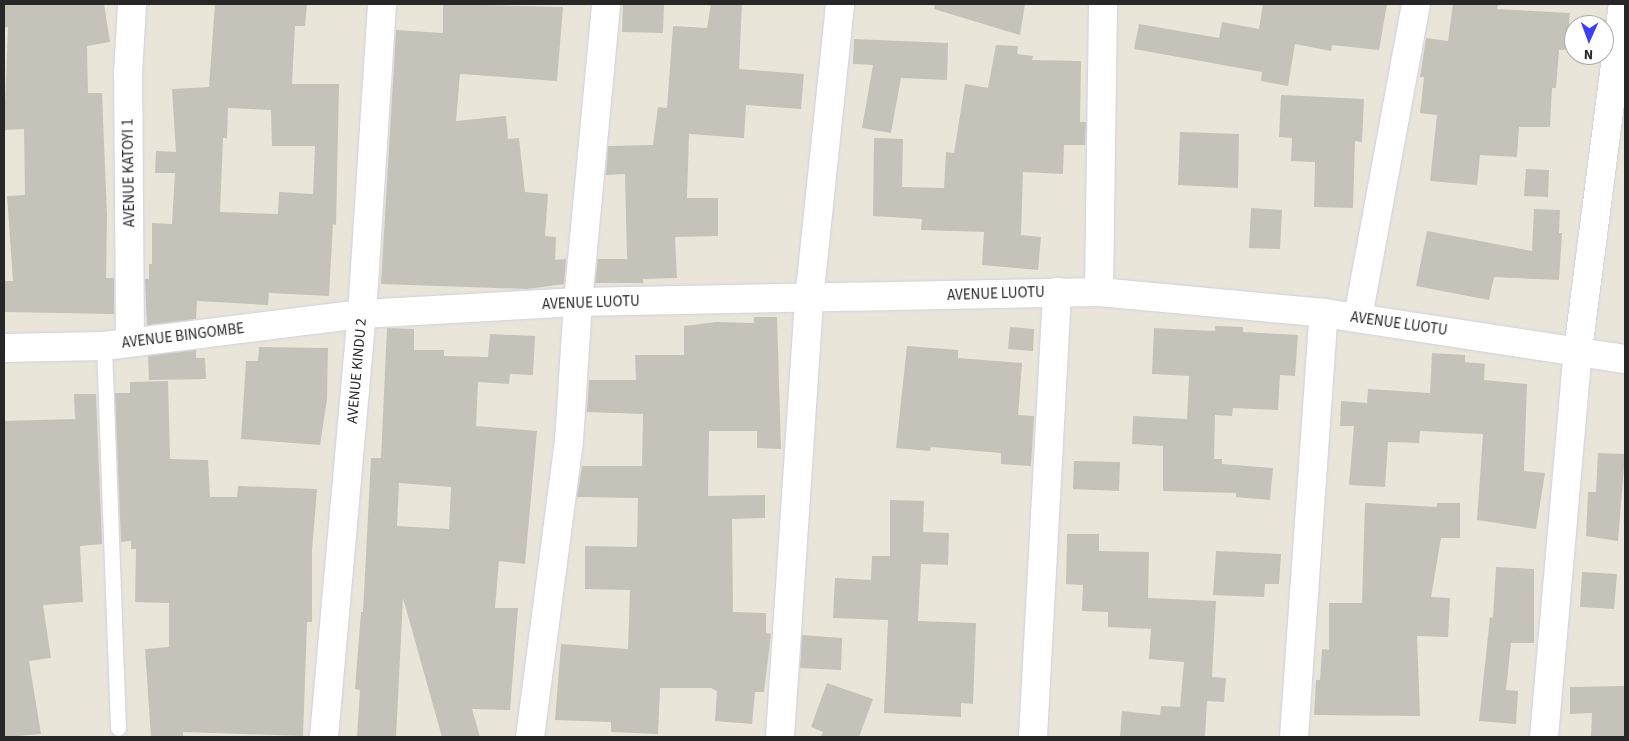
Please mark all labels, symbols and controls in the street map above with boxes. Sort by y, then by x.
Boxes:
north arrow [1564,15,1614,65]
text: N [1584,44,1594,64]
street label: AVENUE KATOYI 1 [119,119,139,227]
street label: AVENUE LUOTU [947,283,1045,305]
street label: AVENUE LUOTU [542,292,640,314]
street label: AVENUE LUOTU [1349,308,1449,340]
street label: AVENUE KINDU 2 [343,318,371,424]
street label: AVENUE BINGOMBE [121,320,245,352]

